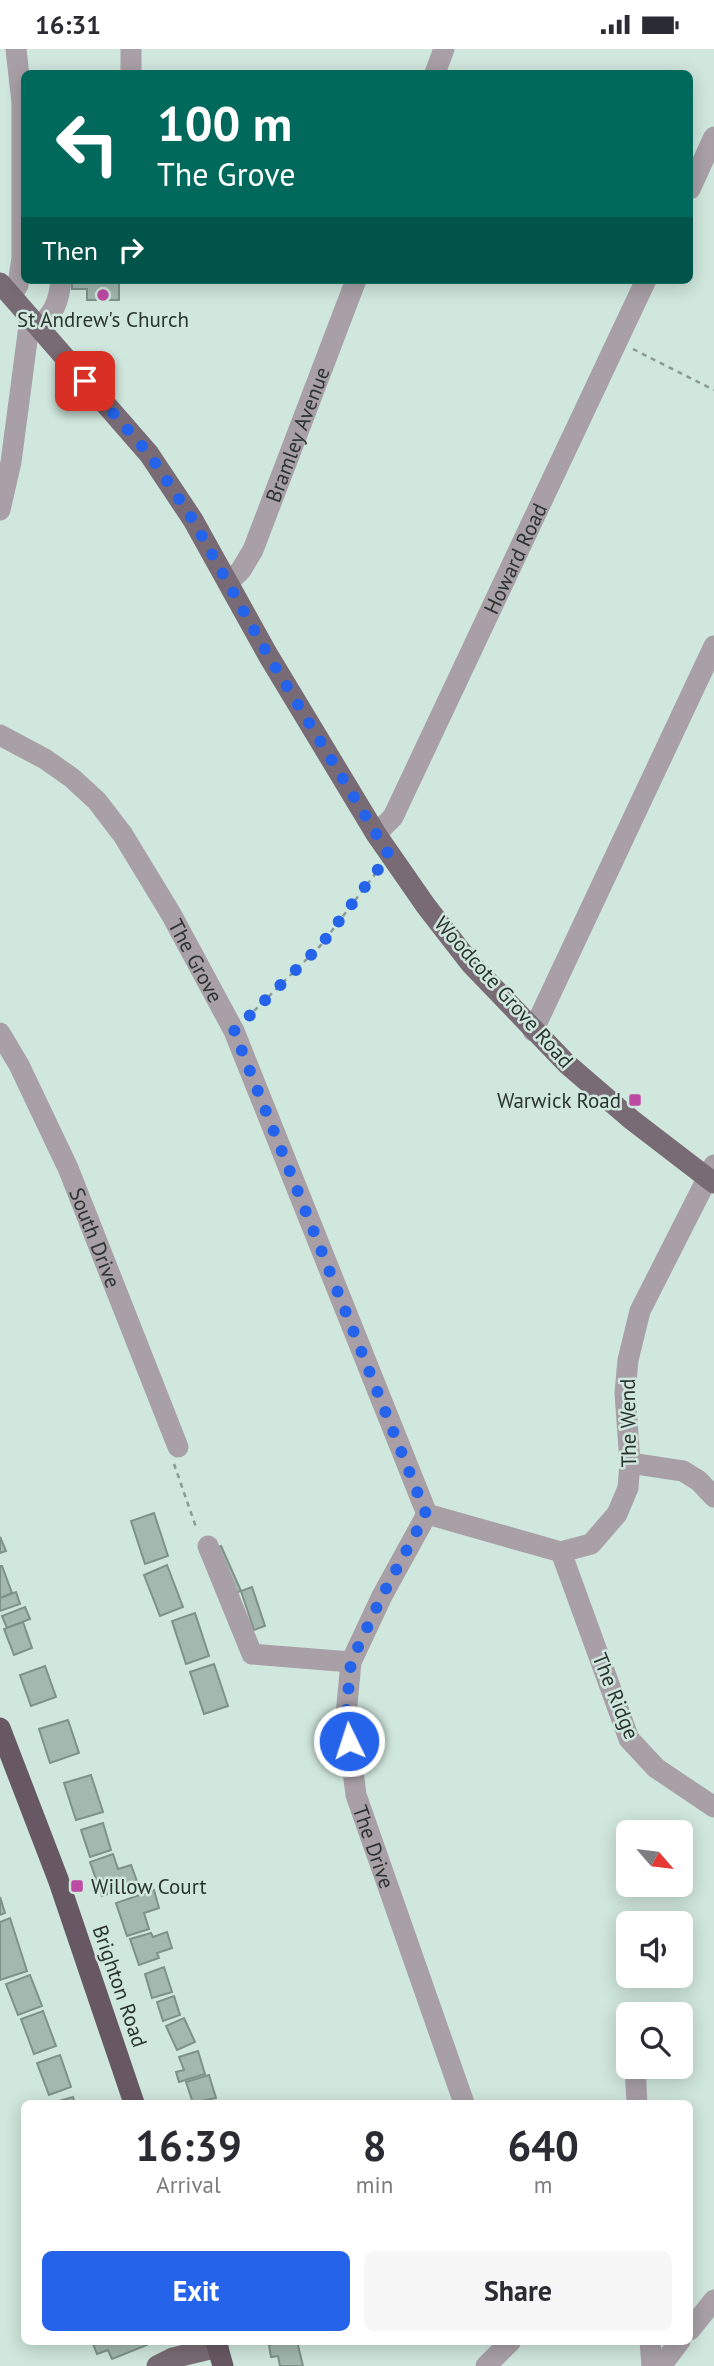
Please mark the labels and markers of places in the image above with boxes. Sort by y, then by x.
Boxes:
marker: St Andrew's Church [95,287,111,303]
place label: St Andrew's Church [17,306,189,333]
pin [55,351,115,411]
place label: Warwick Road [497,1087,621,1114]
marker: Warwick Road [627,1092,643,1108]
place label: Willow Court [91,1873,207,1900]
marker: Willow Court [69,1878,85,1894]

